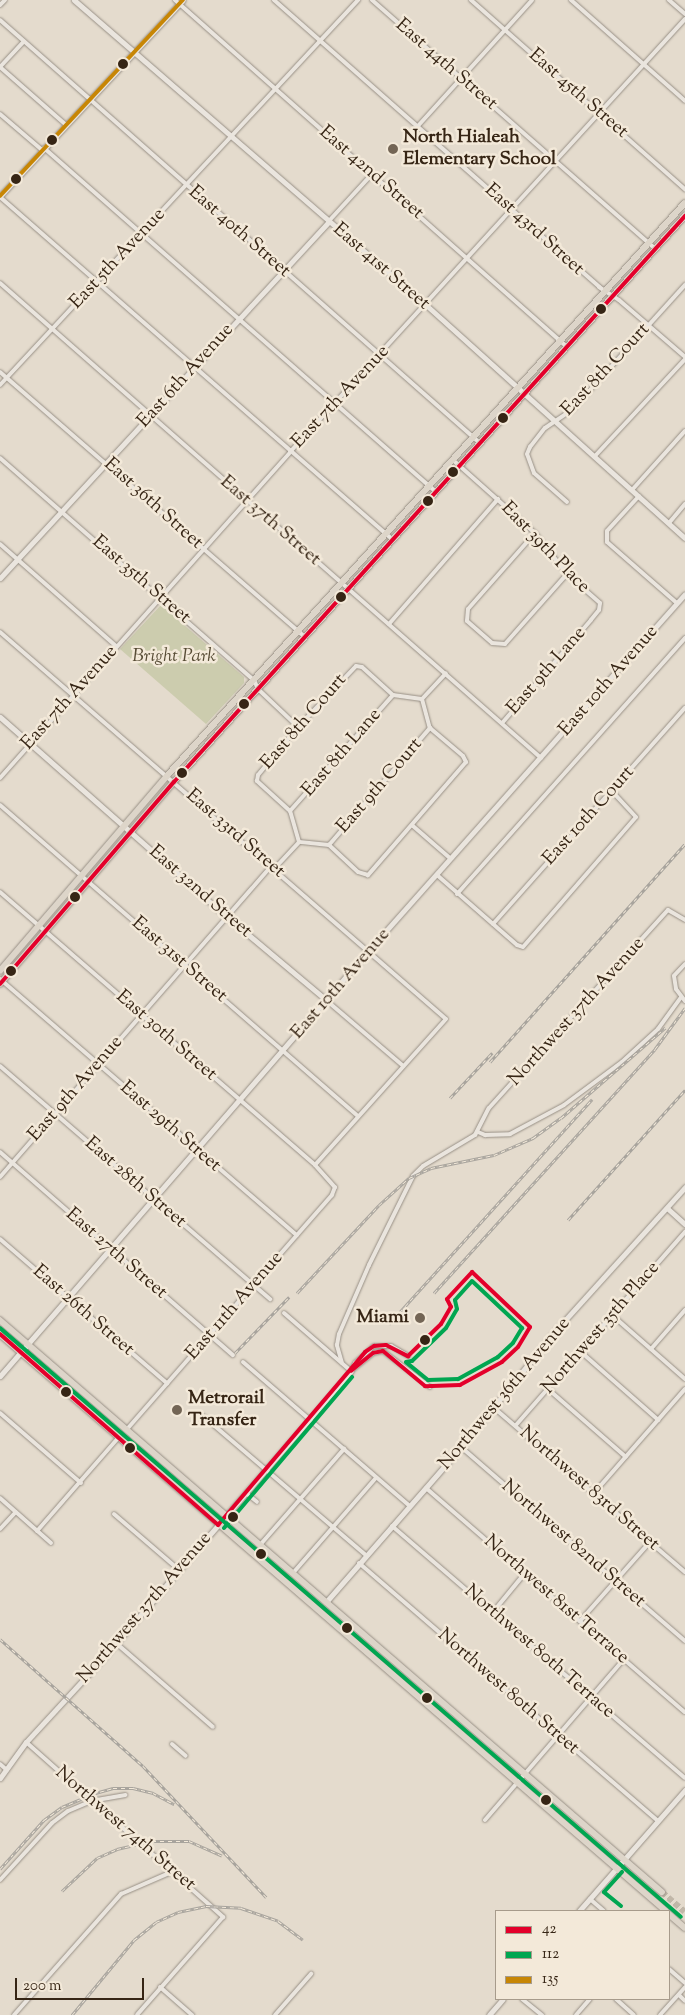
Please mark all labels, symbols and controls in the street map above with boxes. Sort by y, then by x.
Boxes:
street label: East 44th Street [390,14,502,116]
street label: East 45th Street [523,44,633,144]
unlabelled marker [118,59,128,69]
street label: East 42nd Street [314,121,428,225]
place label: North Hialeah Elementary School [403,127,556,171]
unlabelled marker [47,135,57,145]
marker: North Hialeah Elementary School [387,143,399,155]
unlabelled marker [11,174,21,184]
street label: East 43rd Street [479,179,589,281]
street label: East 40th Street [183,181,295,283]
street label: East 5th Avenue [65,204,171,314]
street label: East 41st Street [328,219,434,315]
unlabelled marker [596,304,606,314]
street label: East 6th Avenue [133,319,239,433]
street label: East 8th Court [557,319,655,421]
street label: East 7th Avenue [287,341,395,453]
unlabelled marker [498,413,508,423]
street label: East 36th Street [99,453,207,555]
unlabelled marker [448,467,458,477]
street label: East 37th Street [215,471,325,571]
unlabelled marker [423,496,433,506]
street label: East 39th Place [496,497,594,599]
street label: East 35th Street [87,531,195,629]
unlabelled marker [336,592,346,602]
street label: East 10th Avenue [555,621,663,741]
street label: East 9th Lane [503,622,591,720]
street label: East 7th Avenue [17,641,123,755]
park label: Bright Park [132,646,216,668]
street label: East 8th Court [256,670,352,774]
unlabelled marker [239,699,249,709]
street label: East 8th Lane [297,704,387,802]
street label: East 9th Court [332,734,428,838]
street label: East 10th Court [538,762,640,870]
unlabelled marker [177,768,187,778]
street label: East 33rd Street [181,785,289,883]
street label: East 32nd Street [144,841,256,943]
unlabelled marker [70,892,80,902]
street label: East 31st Street [126,912,232,1008]
street label: East 10th Avenue [287,924,395,1044]
street label: Northwest 37th Avenue [504,933,650,1091]
unlabelled marker [6,966,16,976]
street label: East 30th Street [111,986,221,1086]
street label: East 9th Avenue [24,1031,128,1147]
street label: East 29th Street [115,1077,225,1177]
street label: East 28th Street [79,1133,191,1233]
street label: East 27th Street [60,1204,172,1304]
street label: East 11th Avenue [182,1247,288,1365]
street label: Northwest 35th Place [537,1257,665,1399]
street label: East 26th Street [28,1261,138,1361]
place label: Miami [356,1307,409,1329]
marker: Miami [413,1311,427,1325]
street label: Northwest 36th Avenue [434,1313,576,1475]
unlabelled marker [420,1335,430,1345]
unlabelled marker [61,1387,71,1397]
place label: Metrorail Transfer [188,1388,265,1432]
marker: Metrorail Transfer [170,1403,184,1417]
street label: Northwest 83rd Street [514,1422,664,1556]
unlabelled marker [125,1443,135,1453]
street label: Northwest 82nd Street [496,1475,650,1613]
unlabelled marker [228,1512,238,1522]
street label: Northwest 37th Avenue [73,1528,217,1688]
street label: Northwest 81st Terrace [479,1531,633,1669]
unlabelled marker [256,1549,266,1559]
street label: Northwest 80th Terrace [459,1580,619,1724]
unlabelled marker [342,1623,352,1633]
street label: Northwest 80th Street [432,1624,584,1760]
unlabelled marker [422,1693,432,1703]
street label: Northwest 74th Street [50,1762,200,1896]
unlabelled marker [541,1795,551,1805]
legend [495,1910,670,2000]
text: 42 [542,1919,557,1940]
text: 112 [542,1944,559,1965]
scale bar [18,1968,146,2000]
text: 135 [542,1969,558,1990]
text: 200 m [23,1976,62,1997]

